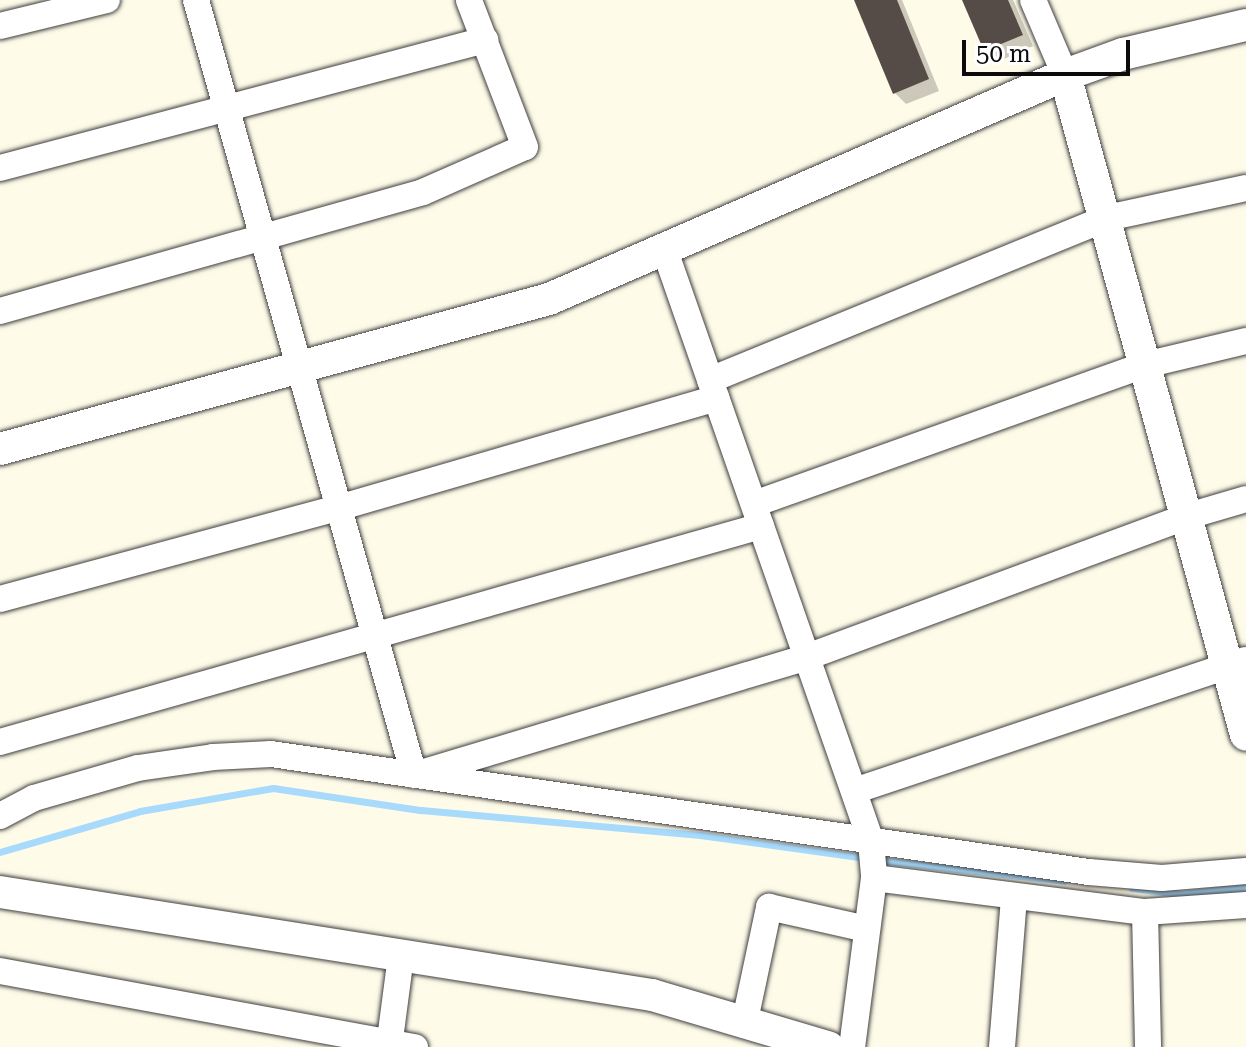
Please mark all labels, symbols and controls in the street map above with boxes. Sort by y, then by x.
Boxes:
scale bar [966,24,1134,74]
text: 50 m [976,40,1031,68]

